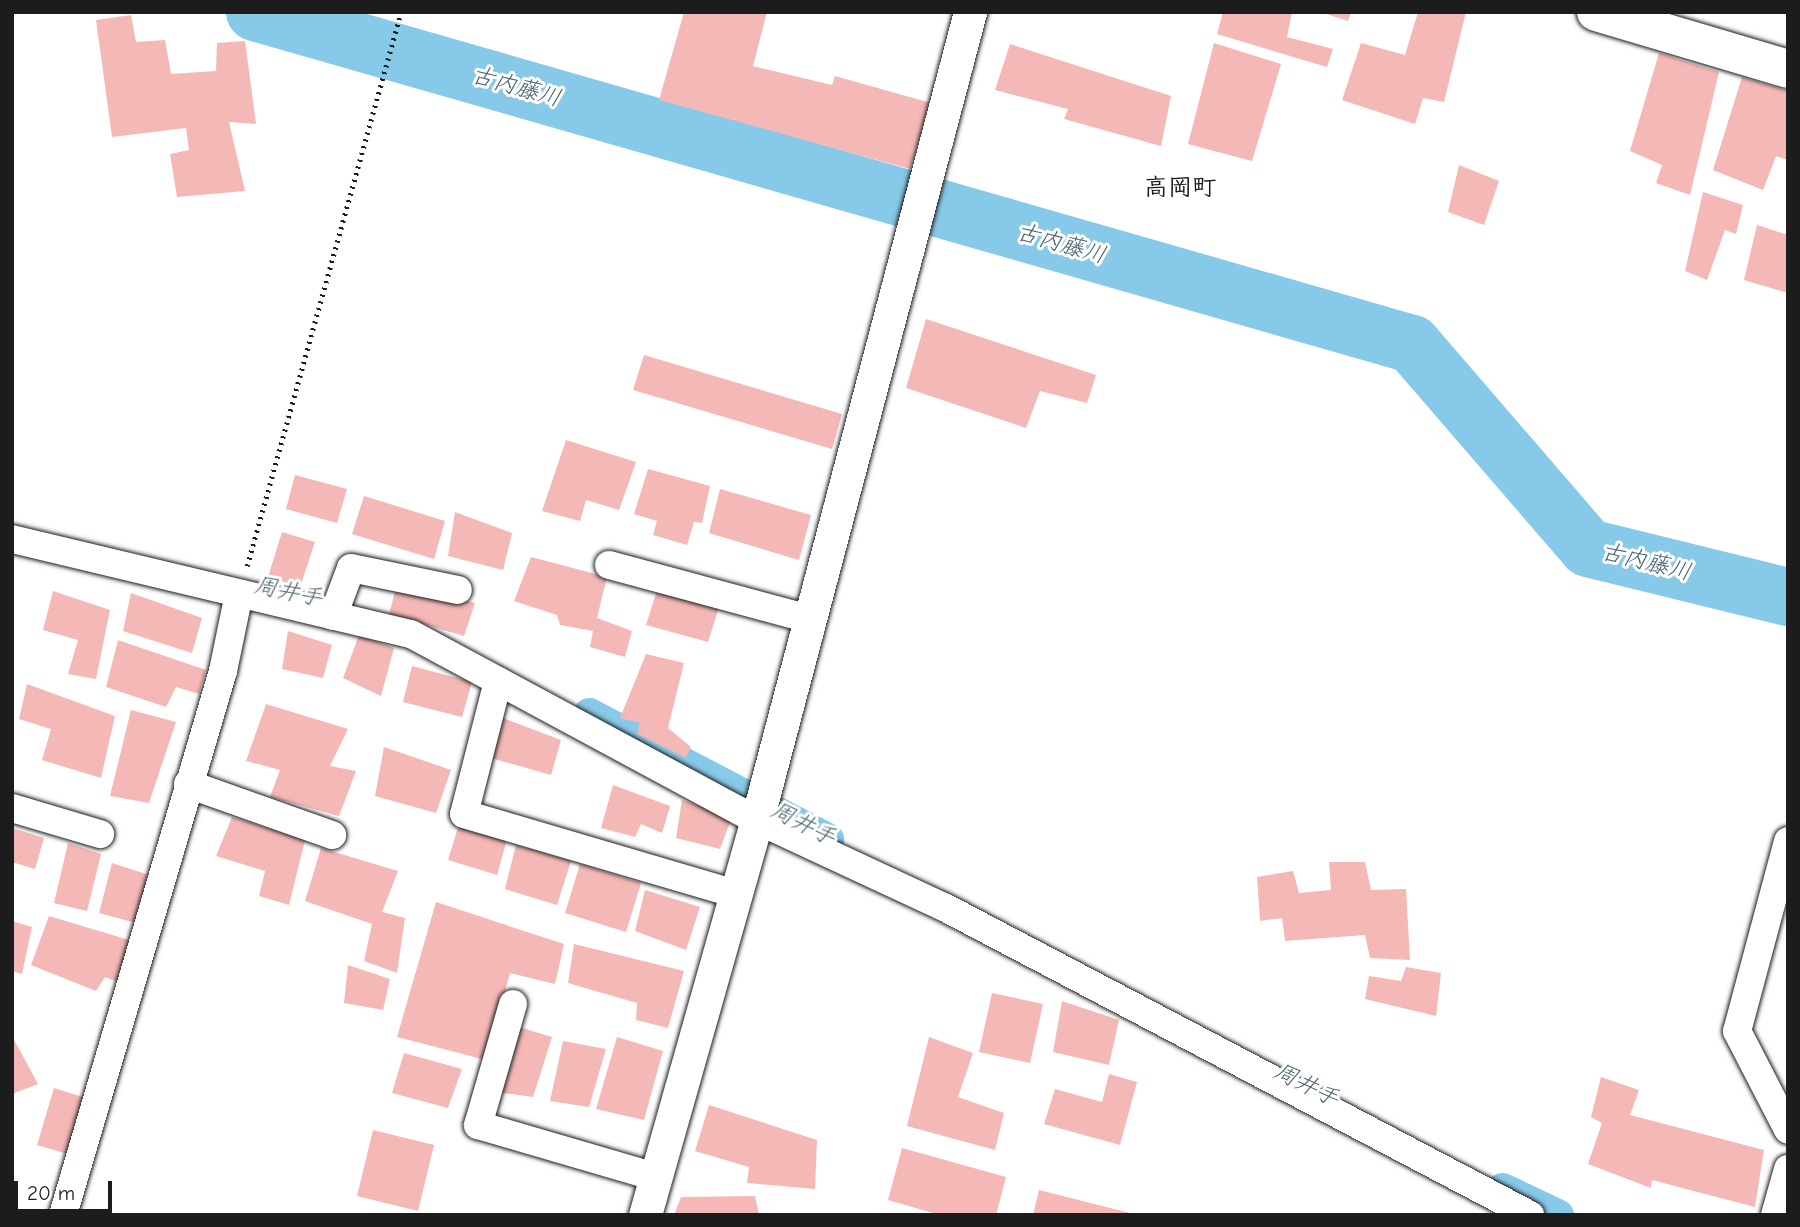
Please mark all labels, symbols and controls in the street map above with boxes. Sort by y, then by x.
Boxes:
water label: 古内藤川 [468,61,564,113]
district label: 高岡町 [1144,174,1216,202]
water label: 古内藤川 [1013,218,1109,270]
water label: 古内藤川 [1598,537,1694,587]
water label: 周井手 [251,571,325,613]
water label: 周井手 [766,796,840,852]
water label: 周井手 [1269,1057,1343,1113]
scale bar [18,1168,116,1212]
text: 20 m [27,1181,75,1205]

